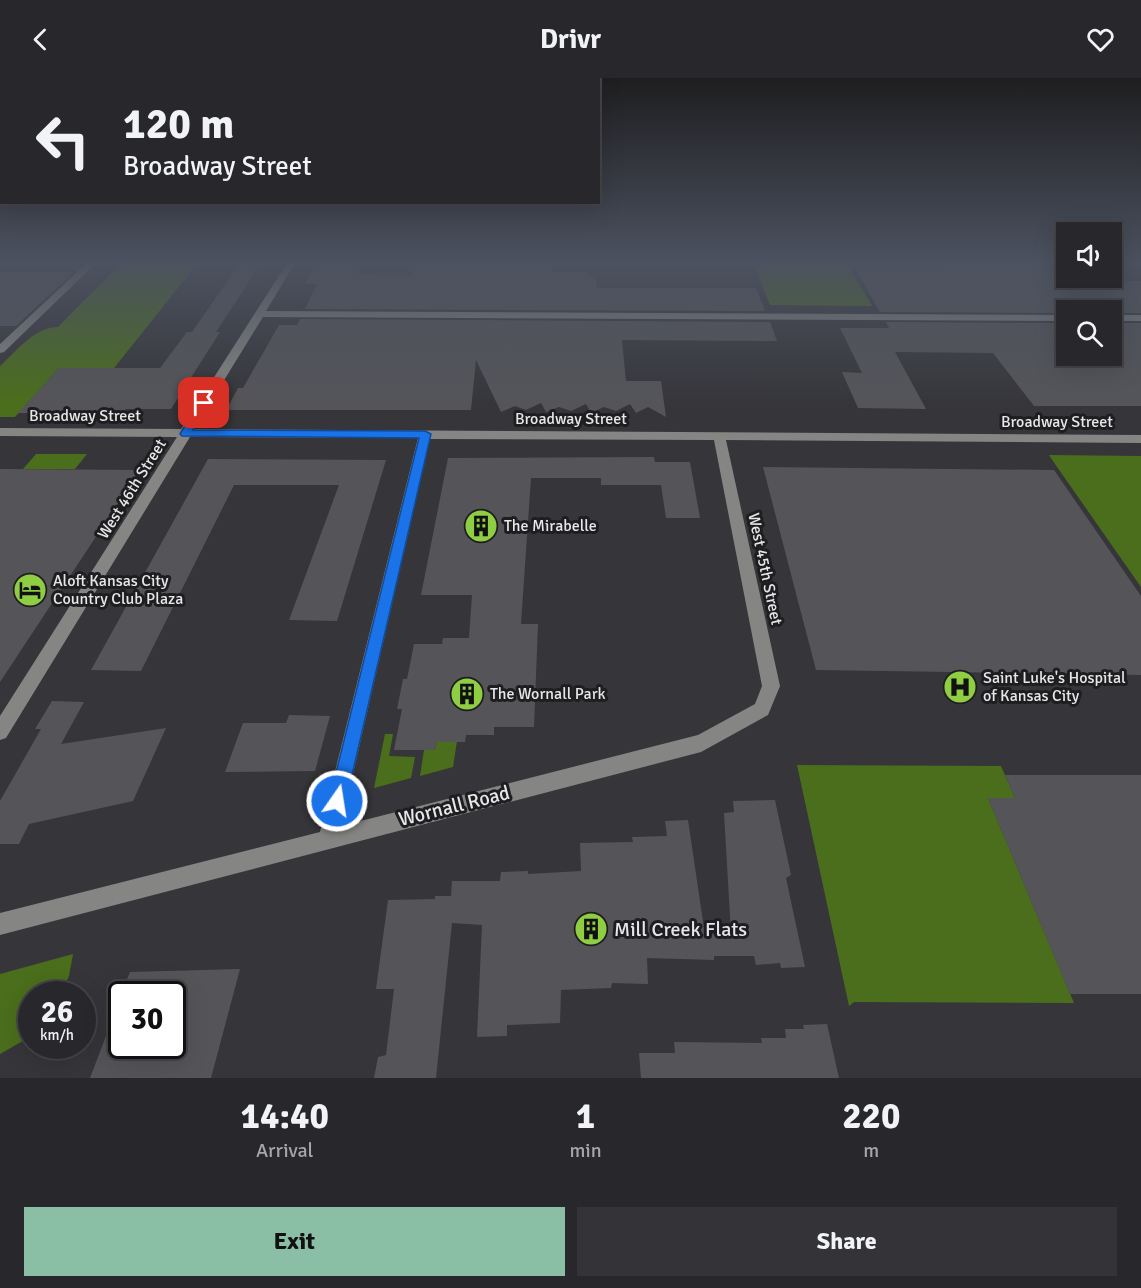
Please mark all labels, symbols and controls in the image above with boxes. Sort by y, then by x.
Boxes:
icon: back [24,23,57,56]
text: Drivr [540,23,601,56]
icon: heart [1084,23,1117,56]
text: 120 m [123,99,234,150]
icon: left [24,102,102,180]
text: Broadway Street [123,150,312,183]
map controls [1056,222,1122,366]
button: sound [1056,222,1122,288]
button: search [1056,300,1122,366]
pin [178,377,229,428]
icon: arrive [187,386,220,419]
street label: Broadway Street [29,406,141,426]
street label: Broadway Street [515,409,627,429]
street label: Broadway Street [1001,412,1113,432]
street label: West 46th Street [93,435,171,543]
building icon: The Mirabelle [463,508,499,544]
street label: West 45th Street [743,511,787,627]
place label: The Mirabelle [504,516,597,536]
place label: Aloft Kansas City Country Club Plaza [53,571,183,609]
hotel icon: Aloft Kansas City Country Club Plaza [12,572,48,608]
place label: Saint Luke's Hospital of Kansas City [983,668,1126,706]
hospital icon: Saint Luke's Hospital of Kansas City [942,669,978,705]
building icon: The Wornall Park [449,676,485,712]
place label: The Wornall Park [490,684,606,704]
position arrow [305,769,369,833]
street label: Wornall Road [396,780,512,832]
building icon: Mill Creek Flats [573,911,609,947]
place label: Mill Creek Flats [614,917,747,942]
speed limit sign: 30 [108,981,186,1059]
text: 26 [41,994,73,1031]
text: km/h [40,1026,74,1044]
text: 14:40 [241,1094,329,1139]
text: 1 [576,1094,595,1139]
text: 220 [842,1094,900,1139]
text: Arrival [256,1138,313,1163]
text: min [569,1138,602,1163]
text: m [863,1138,879,1163]
button: Exit [24,1207,565,1276]
button: Share [577,1207,1117,1276]

